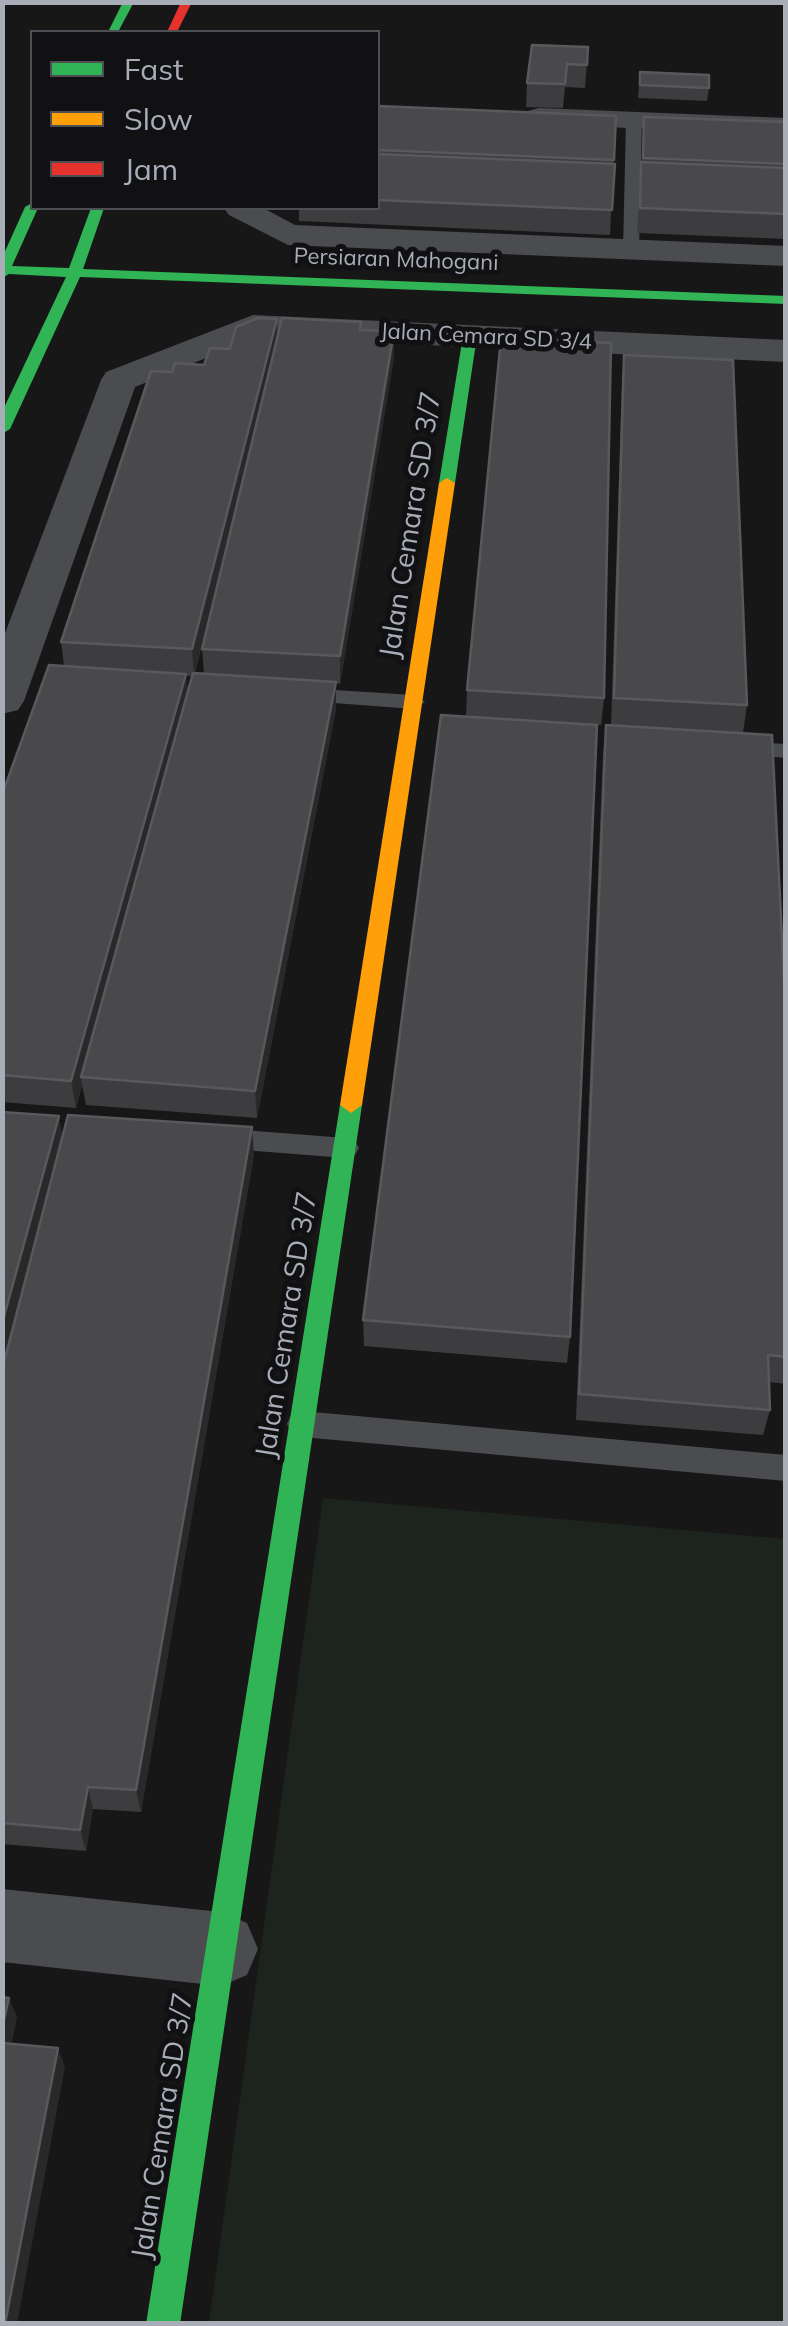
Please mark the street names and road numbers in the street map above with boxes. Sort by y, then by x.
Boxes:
street label: Persiaran Mahogani [293,243,499,277]
street label: Jalan Cemara SD 3/4 [380,318,592,356]
street label: Jalan Cemara SD 3/7 [373,389,449,661]
street label: Jalan Cemara SD 3/7 [249,1189,325,1461]
street label: Jalan Cemara SD 3/7 [125,1990,201,2262]

